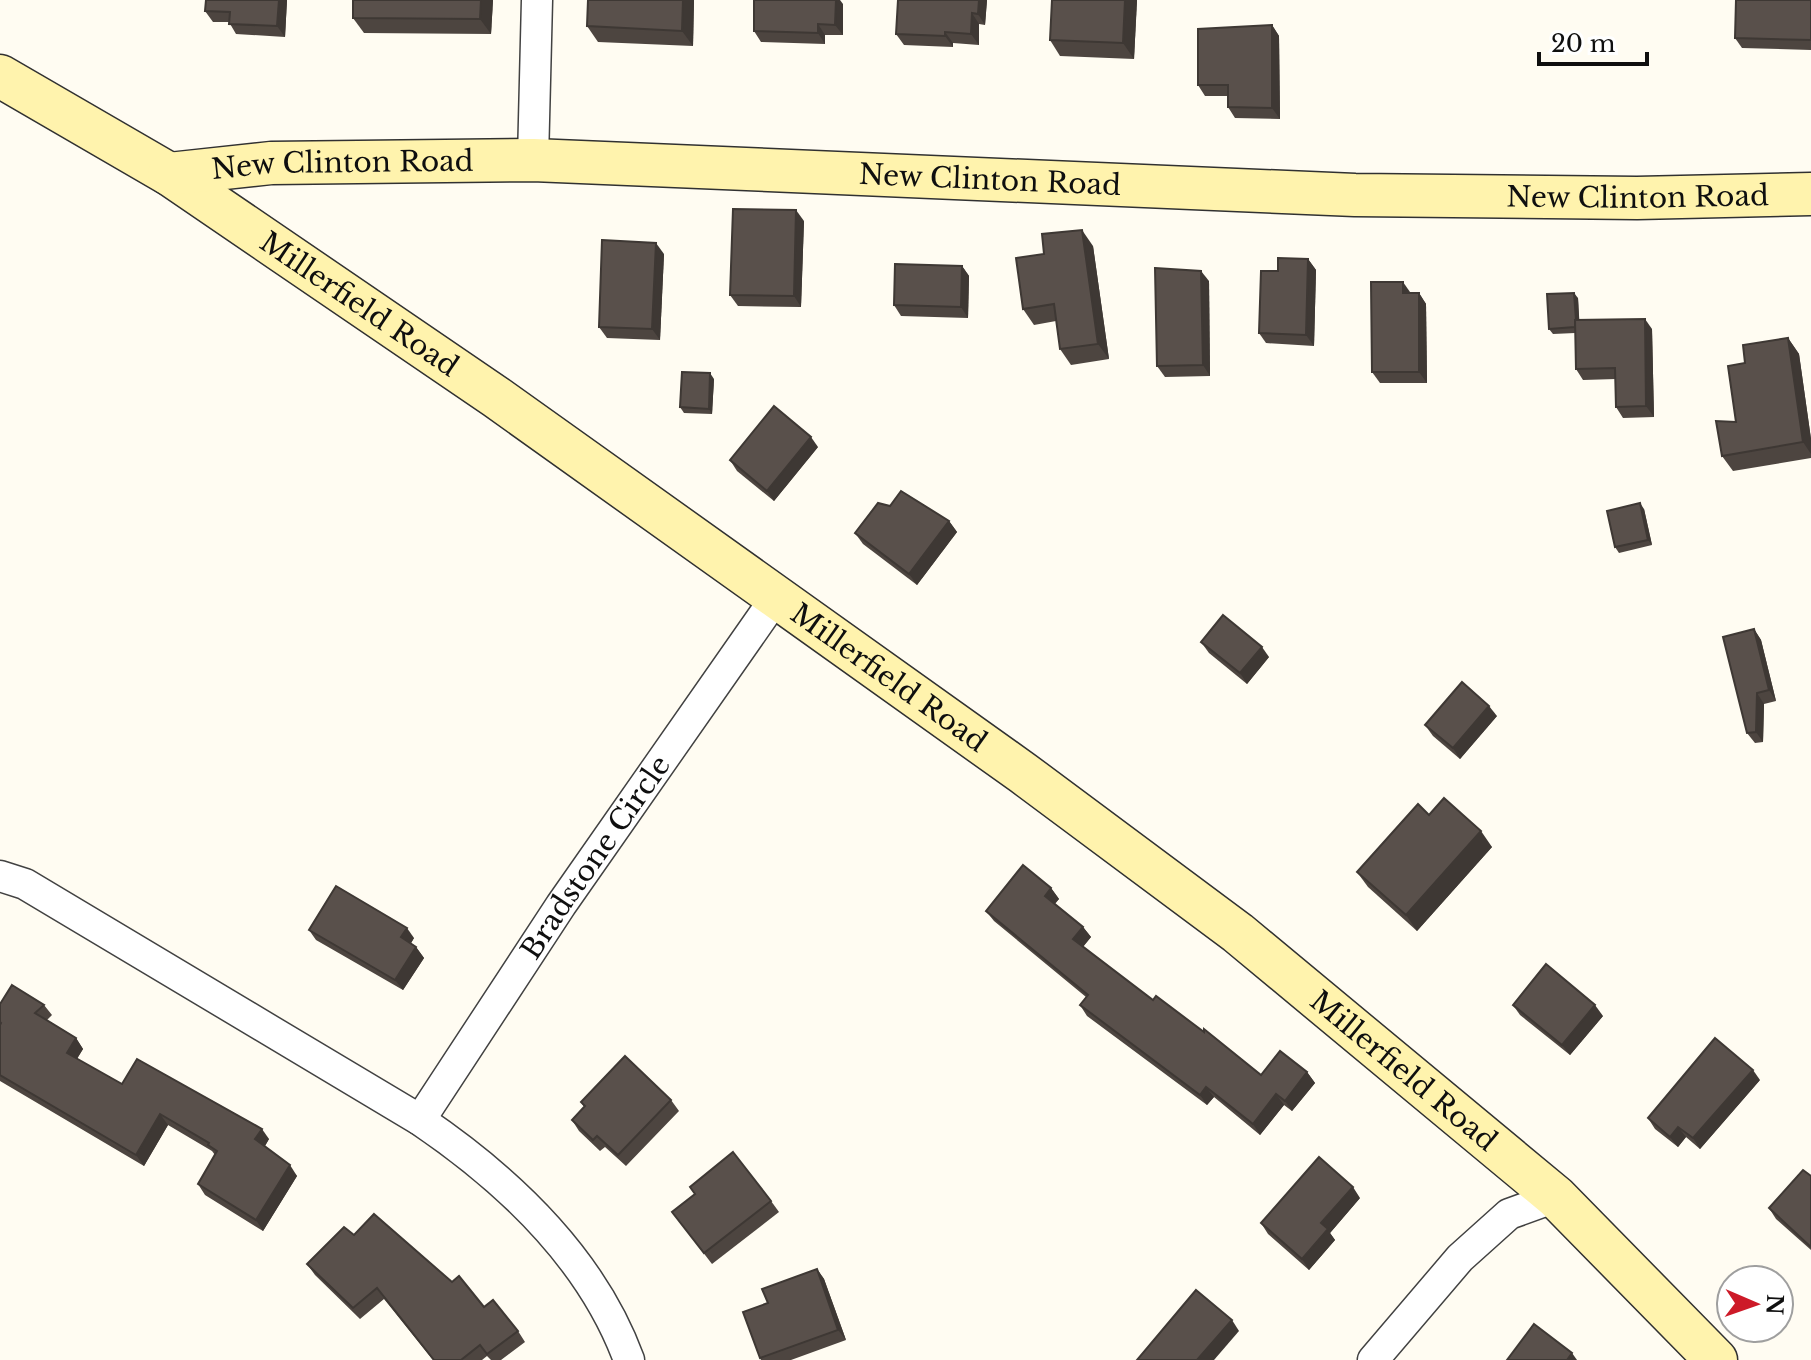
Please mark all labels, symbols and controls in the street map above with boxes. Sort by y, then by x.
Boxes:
scale bar [1539,16,1647,66]
text: 20 m [1551,29,1616,58]
street label: New Clinton Road [210,143,474,187]
street label: New Clinton Road [858,156,1122,203]
street label: New Clinton Road [1506,177,1769,216]
street label: Millerfield Road [254,224,466,384]
street label: Millerfield Road [784,596,994,759]
street label: Bradstone Circle [513,749,678,966]
street label: Millerfield Road [1303,983,1505,1158]
north arrow [1715,1264,1795,1344]
text: N [1761,1294,1788,1316]

